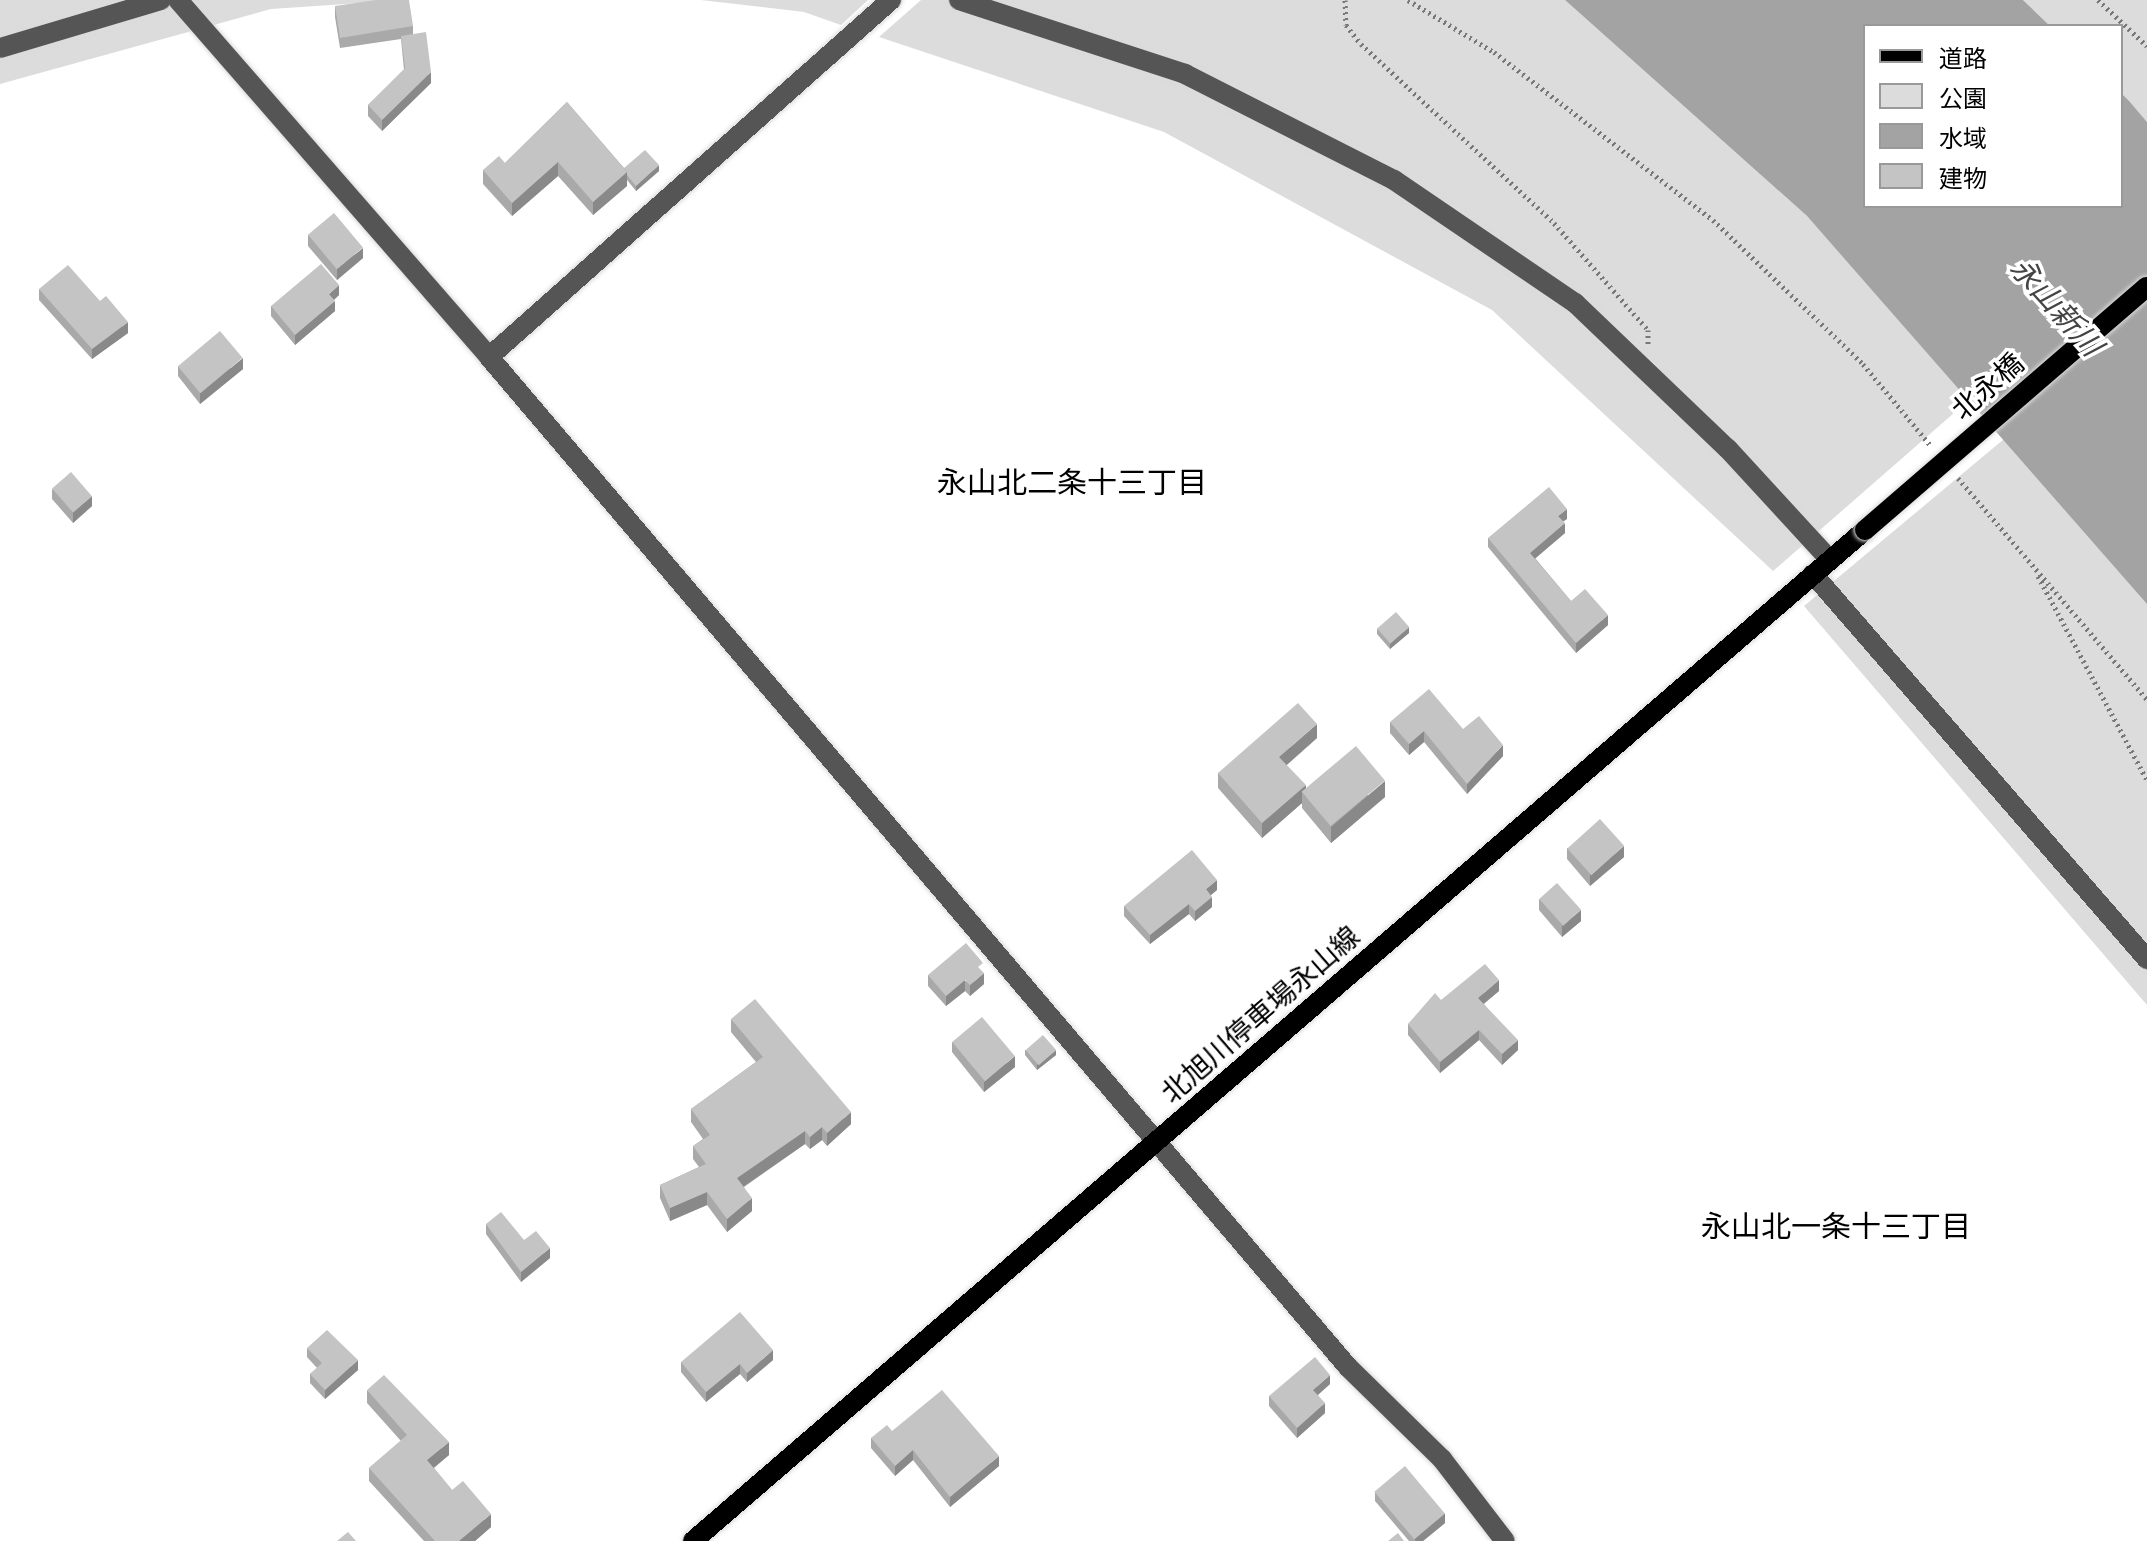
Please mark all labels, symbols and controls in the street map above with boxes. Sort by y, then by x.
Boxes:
legend [1863,24,2123,208]
text: 道路 [1939,45,1987,72]
text: 公園 [1939,85,1987,112]
text: 水域 [1939,125,1987,152]
text: 建物 [1939,165,1987,192]
water label: 永山新川 [2002,250,2110,364]
street label: 北永橋 [1945,347,2031,427]
district label: 永山北二条十三丁目 [937,465,1207,501]
street label: 北旭川停車場永山線 [1155,920,1367,1110]
district label: 永山北一条十三丁目 [1701,1209,1971,1245]

